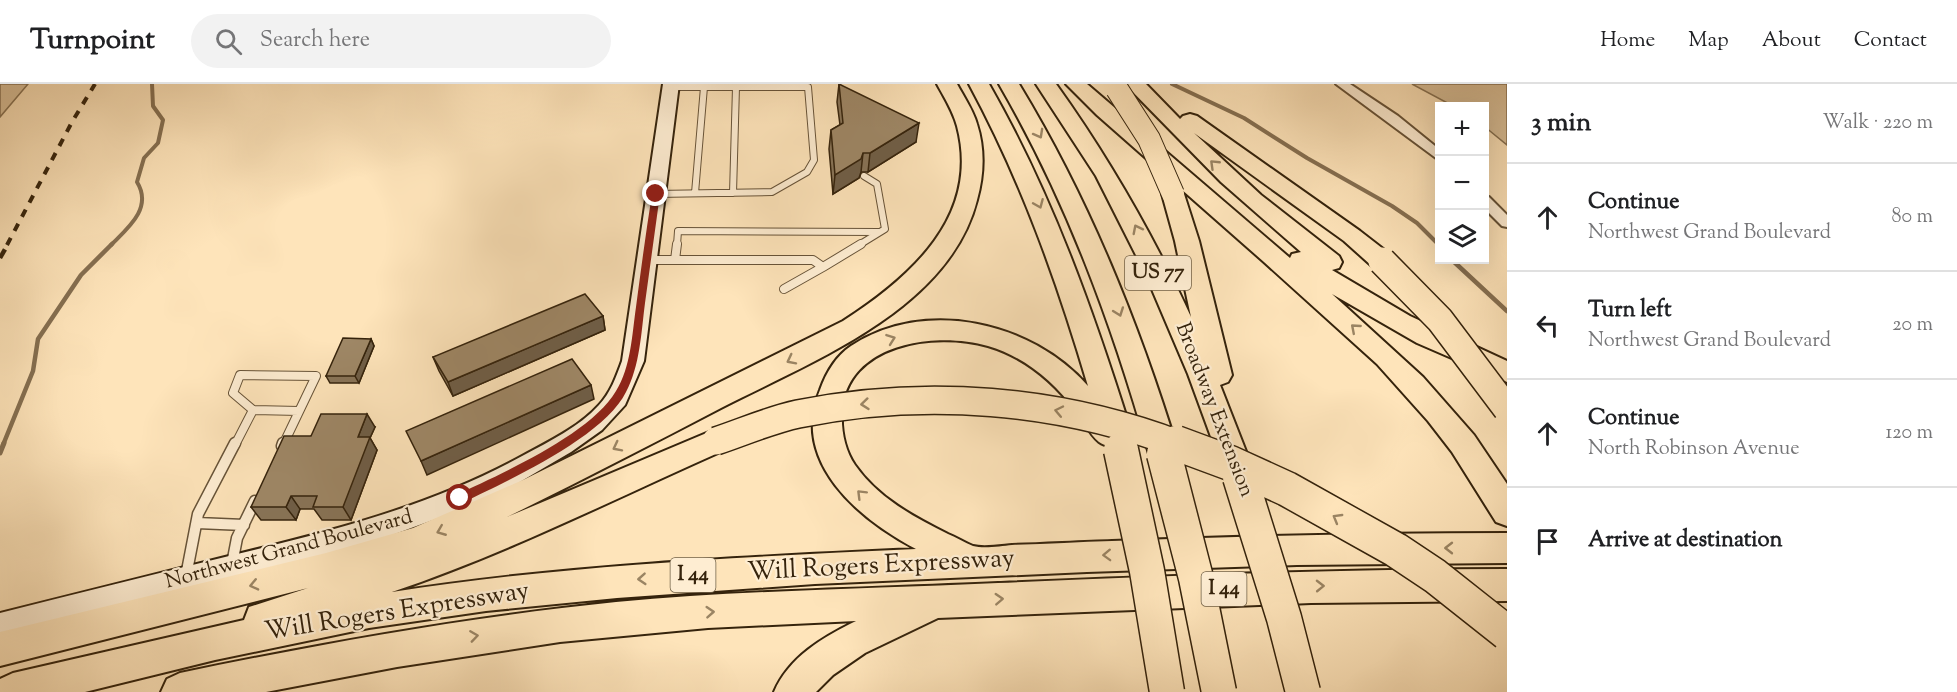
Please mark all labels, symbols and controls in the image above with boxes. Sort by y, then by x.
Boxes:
search box [191,14,611,68]
text: Turnpoint [30,21,155,61]
icon: search [212,25,245,58]
text: Search here [260,25,370,57]
text: Home [1600,26,1655,56]
text: Map [1688,26,1729,56]
text: About [1762,26,1821,56]
text: Contact [1854,26,1927,56]
map controls [1435,102,1489,264]
button: + [1435,102,1489,156]
text: 3 min [1531,105,1591,142]
text: Walk · 220 m [1822,109,1933,138]
one-way arrow [1032,128,1043,138]
button: − [1435,156,1489,210]
one-way arrow [1210,160,1221,171]
route end [642,180,668,206]
text: Continue [1588,187,1679,219]
one-way arrow [1032,197,1044,208]
icon: ahead [1531,201,1564,234]
text: 80 m [1892,203,1933,232]
button: layers [1435,210,1489,264]
text: Northwest Grand Boulevard [1588,219,1831,248]
one-way arrow [1132,225,1144,236]
road number: US 77 [1125,256,1191,290]
text: Turn left [1588,295,1671,327]
one-way arrow [1111,306,1124,317]
icon: left [1531,309,1564,342]
text: 20 m [1892,311,1933,340]
street label: Broadway Extension [1167,318,1261,502]
one-way arrow [1351,324,1362,335]
text: Northwest Grand Boulevard [1588,327,1831,356]
one-way arrow [885,333,896,346]
one-way arrow [787,353,797,364]
one-way arrow [860,397,869,410]
text: Continue [1588,403,1679,435]
one-way arrow [1054,405,1064,418]
icon: ahead [1531,417,1564,450]
text: 120 m [1885,419,1933,448]
text: North Robinson Avenue [1588,435,1800,464]
one-way arrow [612,440,623,452]
route start [446,484,472,510]
one-way arrow [858,490,869,501]
street label: Northwest Grand Boulevard [162,502,416,598]
one-way arrow [1333,513,1343,525]
one-way arrow [436,524,447,536]
icon: arrive [1531,525,1564,558]
text: Arrive at destination [1588,525,1783,557]
street label: Will Rogers Expressway [746,541,1016,591]
one-way arrow [1444,542,1453,554]
one-way arrow [1102,549,1111,562]
road number: I 44 [670,558,716,592]
one-way arrow [637,572,646,585]
road number: I 44 [1202,572,1246,606]
street label: Will Rogers Expressway [262,573,532,651]
one-way arrow [249,578,259,591]
one-way arrow [1315,580,1324,592]
one-way arrow [995,592,1004,605]
one-way arrow [705,606,714,619]
one-way arrow [469,630,478,643]

